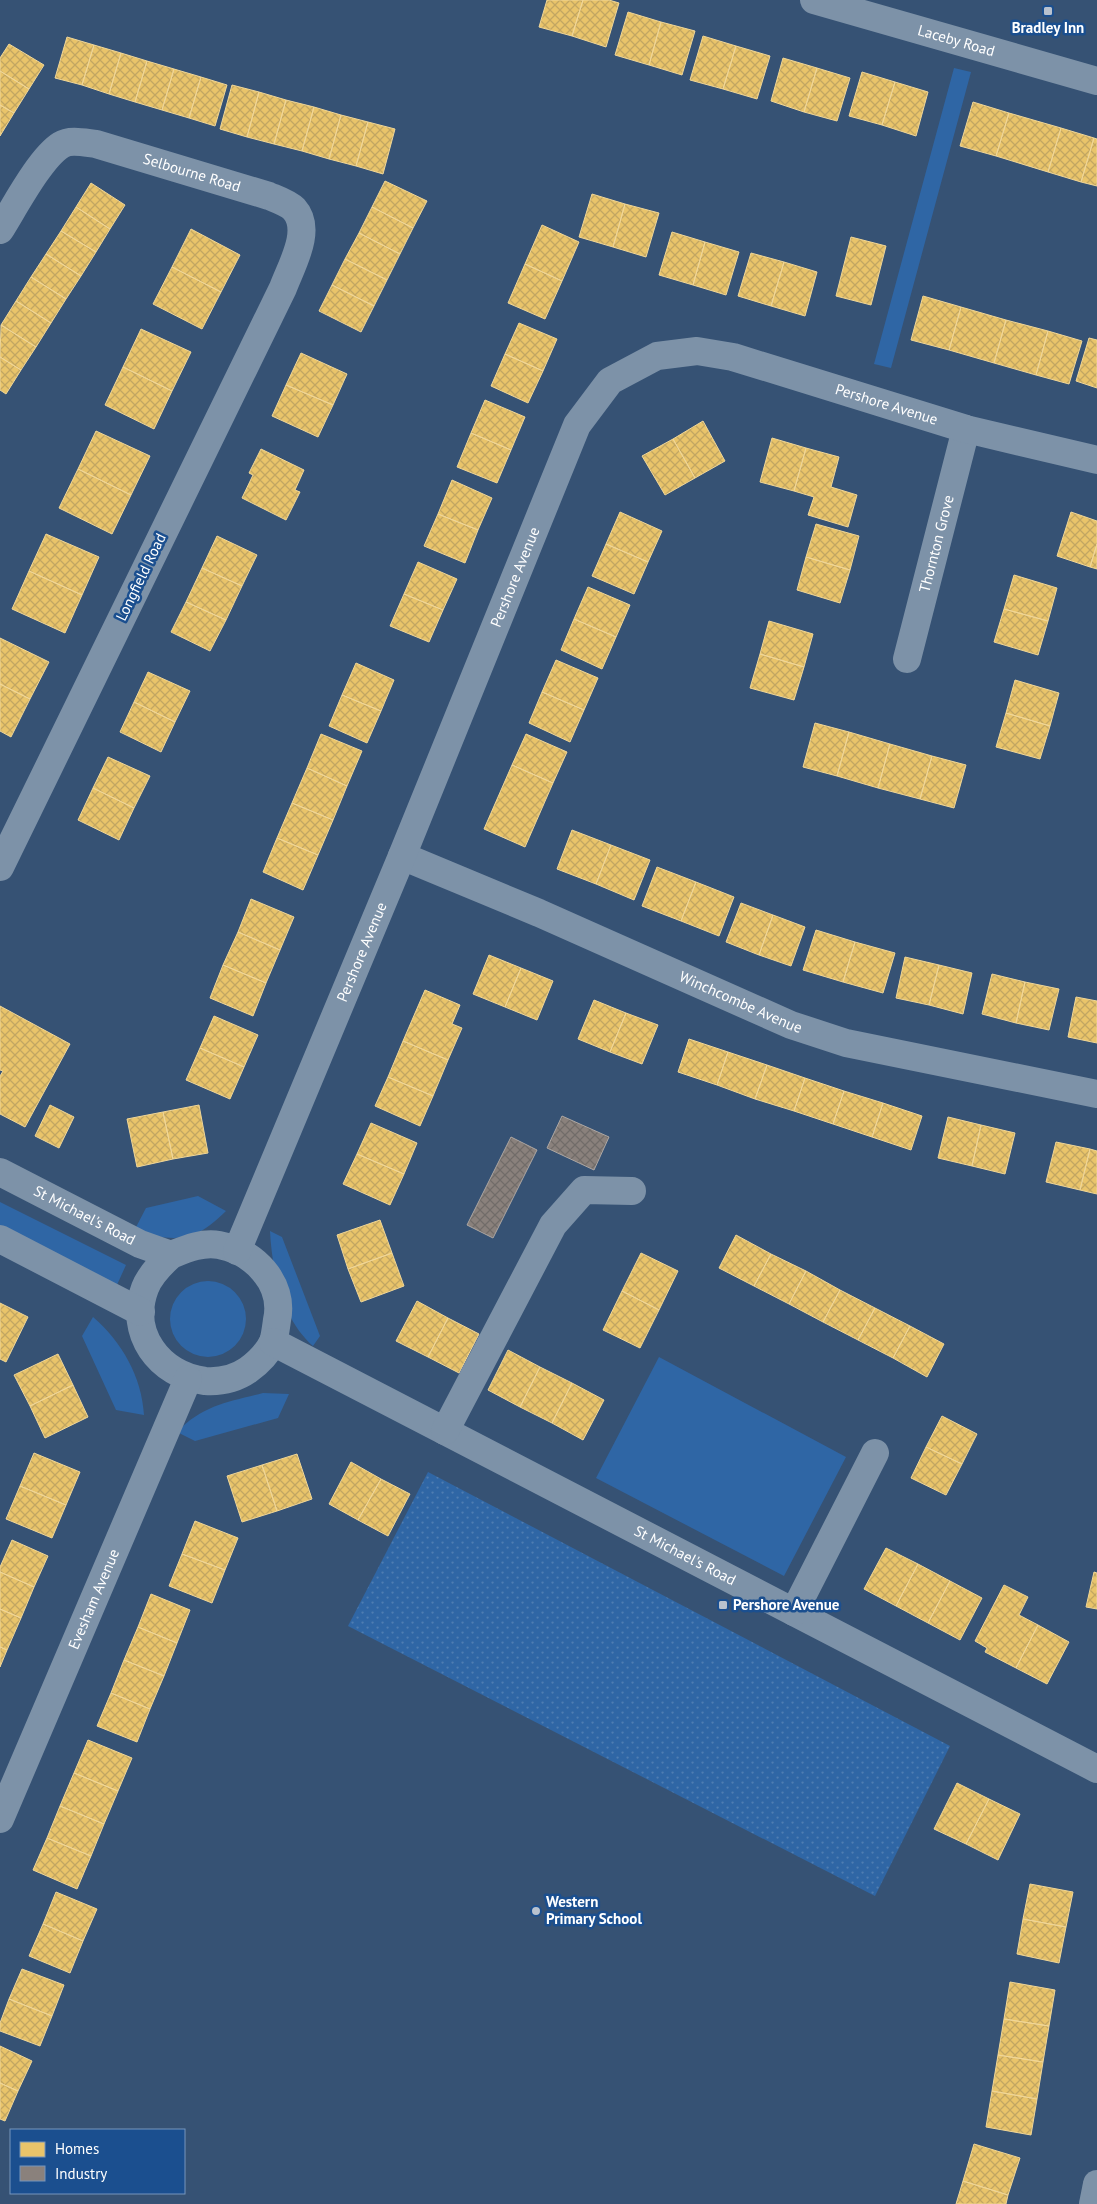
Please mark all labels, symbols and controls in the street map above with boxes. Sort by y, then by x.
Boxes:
marker: Bradley Inn [1042,5,1054,17]
place label: Bradley Inn [1012,18,1084,37]
street label: Laceby Road [916,20,997,60]
street label: Selbourne Road [141,149,243,196]
street label: Pershore Avenue [833,379,940,429]
street label: Thornton Grove [914,493,958,594]
street label: Pershore Avenue [486,524,544,630]
street label: Longfield Road [111,530,170,624]
street label: Pershore Avenue [332,899,391,1005]
street label: Winchcombe Avenue [676,967,805,1037]
street label: St Michael's Road [31,1181,139,1249]
street label: St Michael's Road [631,1521,739,1589]
street label: Evesham Avenue [64,1546,123,1652]
place label: Pershore Avenue [733,1595,840,1614]
marker: Pershore Avenue [717,1599,729,1611]
place label: Western Primary School [546,1892,642,1928]
marker: Western Primary School [530,1905,542,1917]
legend [10,2129,185,2194]
text: Homes [55,2139,99,2158]
text: Industry [55,2164,107,2183]

